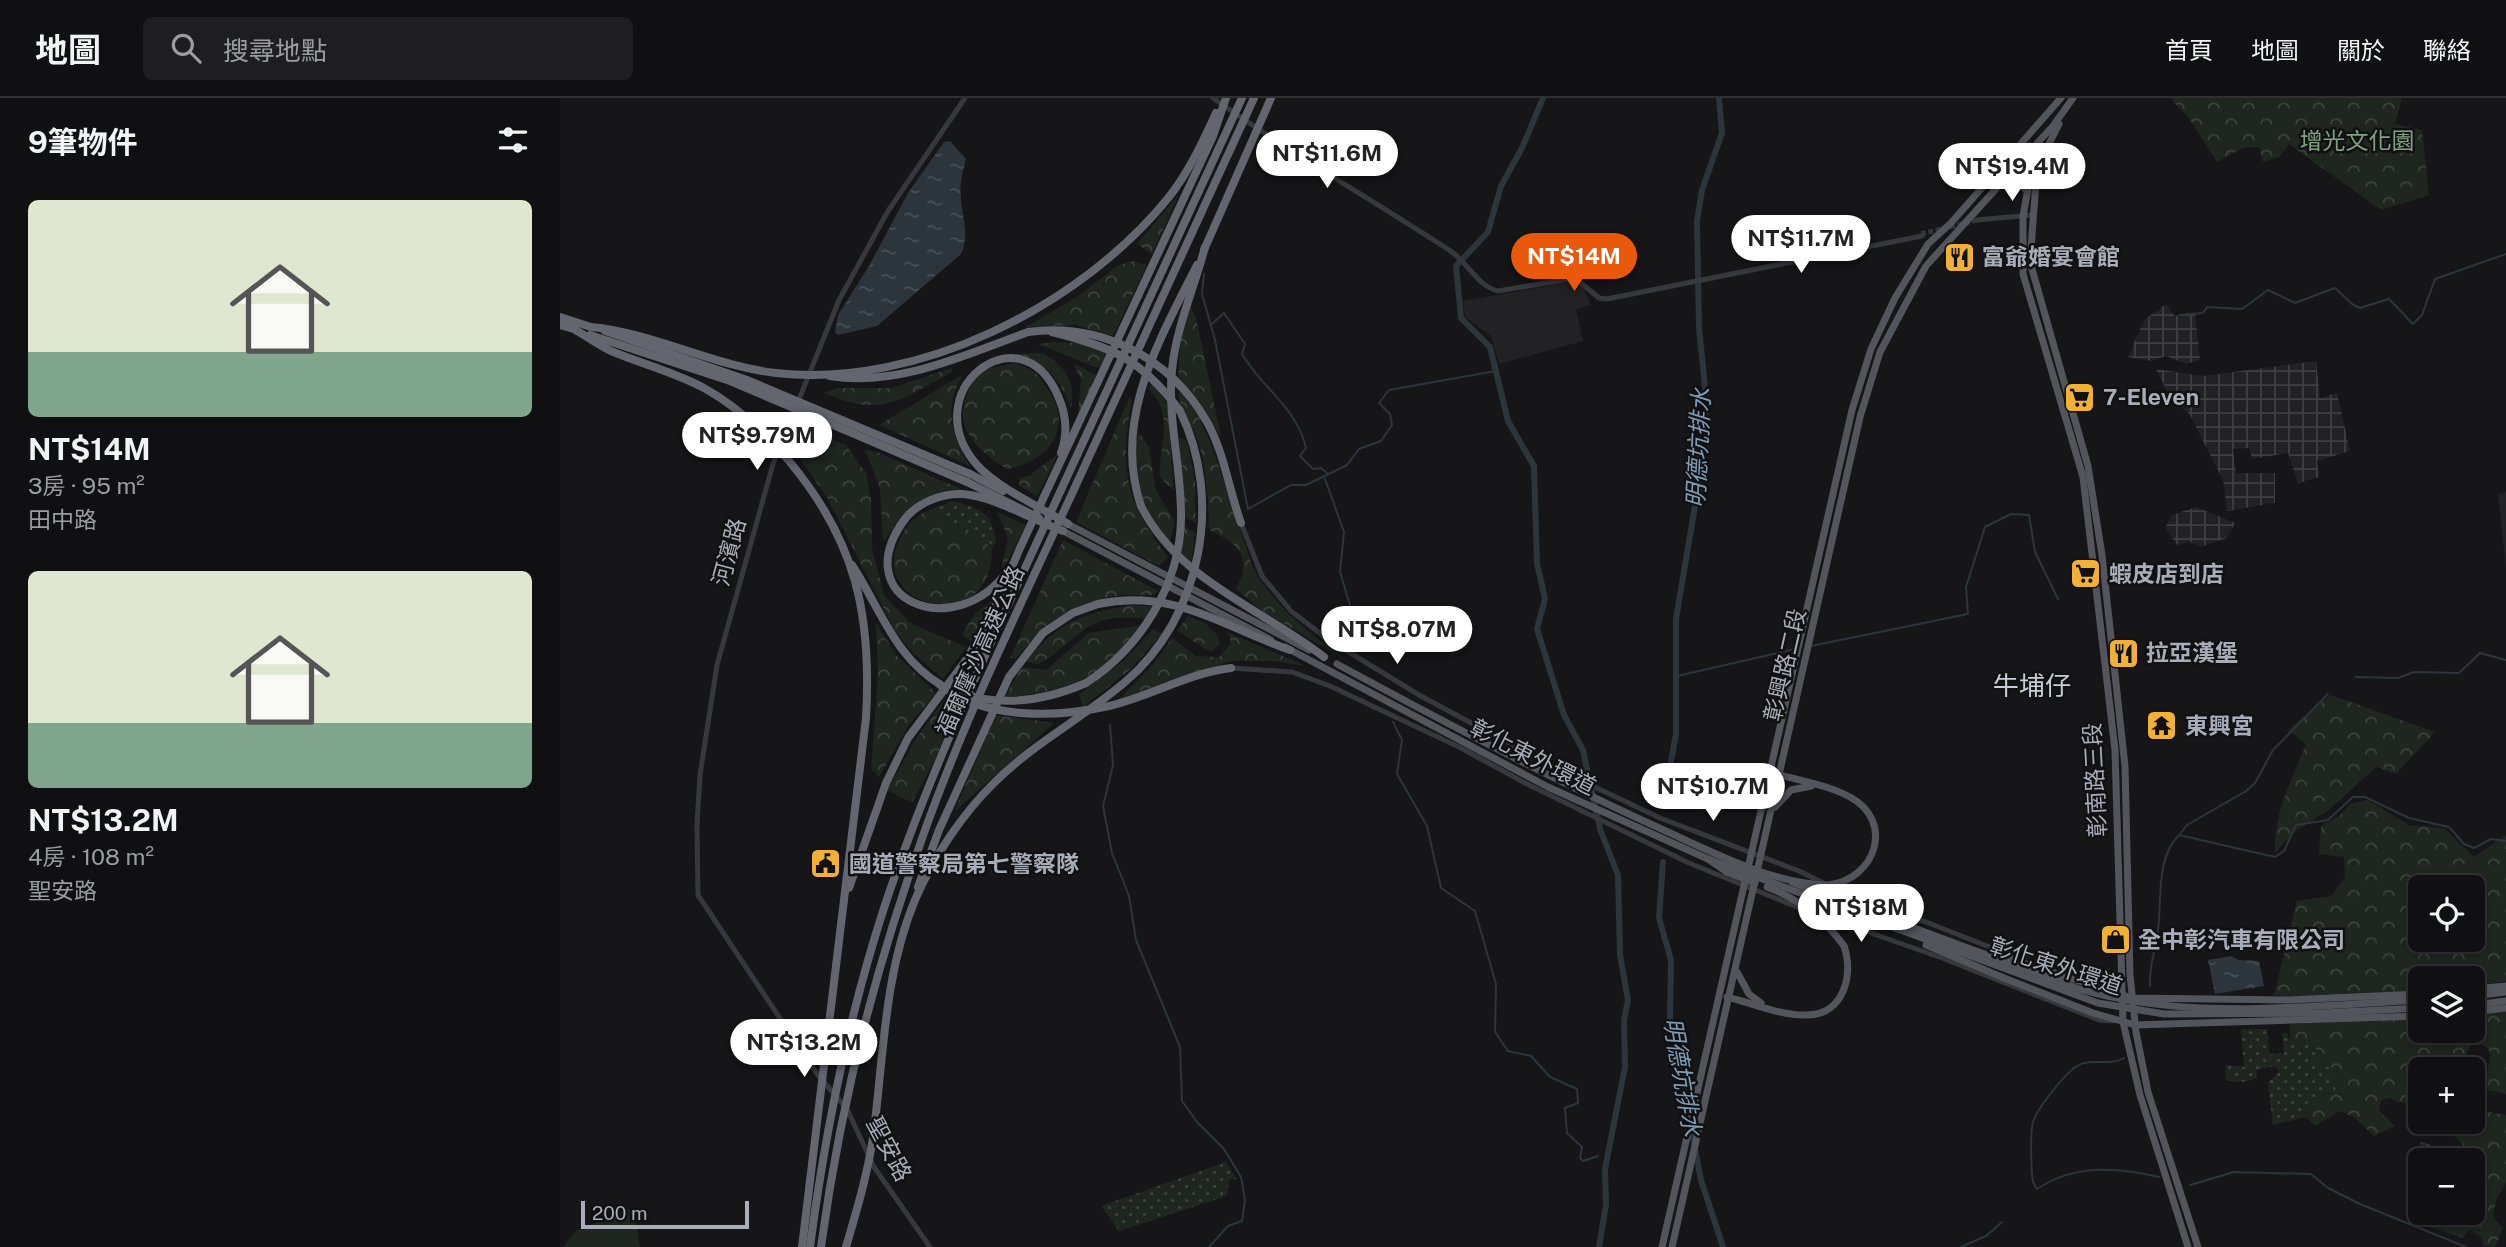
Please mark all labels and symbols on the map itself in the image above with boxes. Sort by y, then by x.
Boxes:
park label: 增光文化園 [2300,127,2415,154]
pin: NT$11.6M [1255,130,1399,190]
pin: NT$19.4M [1940,144,2084,203]
pin: NT$11.7M [1729,216,1873,275]
pin: NT$14M [1517,234,1631,293]
restaurant icon: 富爺婚宴會館 [1942,240,1976,274]
place label: 富爺婚宴會館 [1982,243,2120,270]
supermarket icon: 7-Eleven [2063,380,2097,414]
place label: 7-Eleven [2103,383,2199,410]
water label: 明德坑排水 [1681,386,1715,509]
pin: NT$9.79M [685,412,829,472]
street label: 河濱路 [707,515,750,589]
supermarket icon: 蝦皮店到店 [2069,557,2103,591]
place label: 蝦皮店到店 [2109,560,2224,587]
street label: 福爾摩沙高速公路 [930,561,1029,740]
pin: NT$8.07M [1325,606,1469,666]
street label: 彰興路二段 [1758,606,1811,724]
restaurant icon: 拉亞漢堡 [2106,636,2140,670]
place label: 拉亞漢堡 [2146,639,2238,666]
district label: 牛埔仔 [1993,670,2071,701]
temple icon: 東興宮 [2145,709,2179,743]
place label: 東興宮 [2185,712,2254,739]
street label: 彰化東外環道 [1466,713,1601,800]
street label: 彰南路三段 [2078,722,2111,838]
pin: NT$10.7M [1641,764,1785,823]
public building icon: 國道警察局第七警察隊 [809,847,843,881]
place label: 國道警察局第七警察隊 [849,850,1079,877]
pin: NT$18M [1804,884,1918,944]
shop icon: 全中彰汽車有限公司 [2098,923,2132,957]
place label: 全中彰汽車有限公司 [2138,926,2345,953]
street label: 彰化東外環道 [1986,931,2126,1000]
water label: 明德坑排水 [1659,1015,1707,1139]
pin: NT$13.2M [732,1020,876,1079]
street label: 聖安路 [861,1112,918,1186]
scale bar [581,1198,749,1230]

